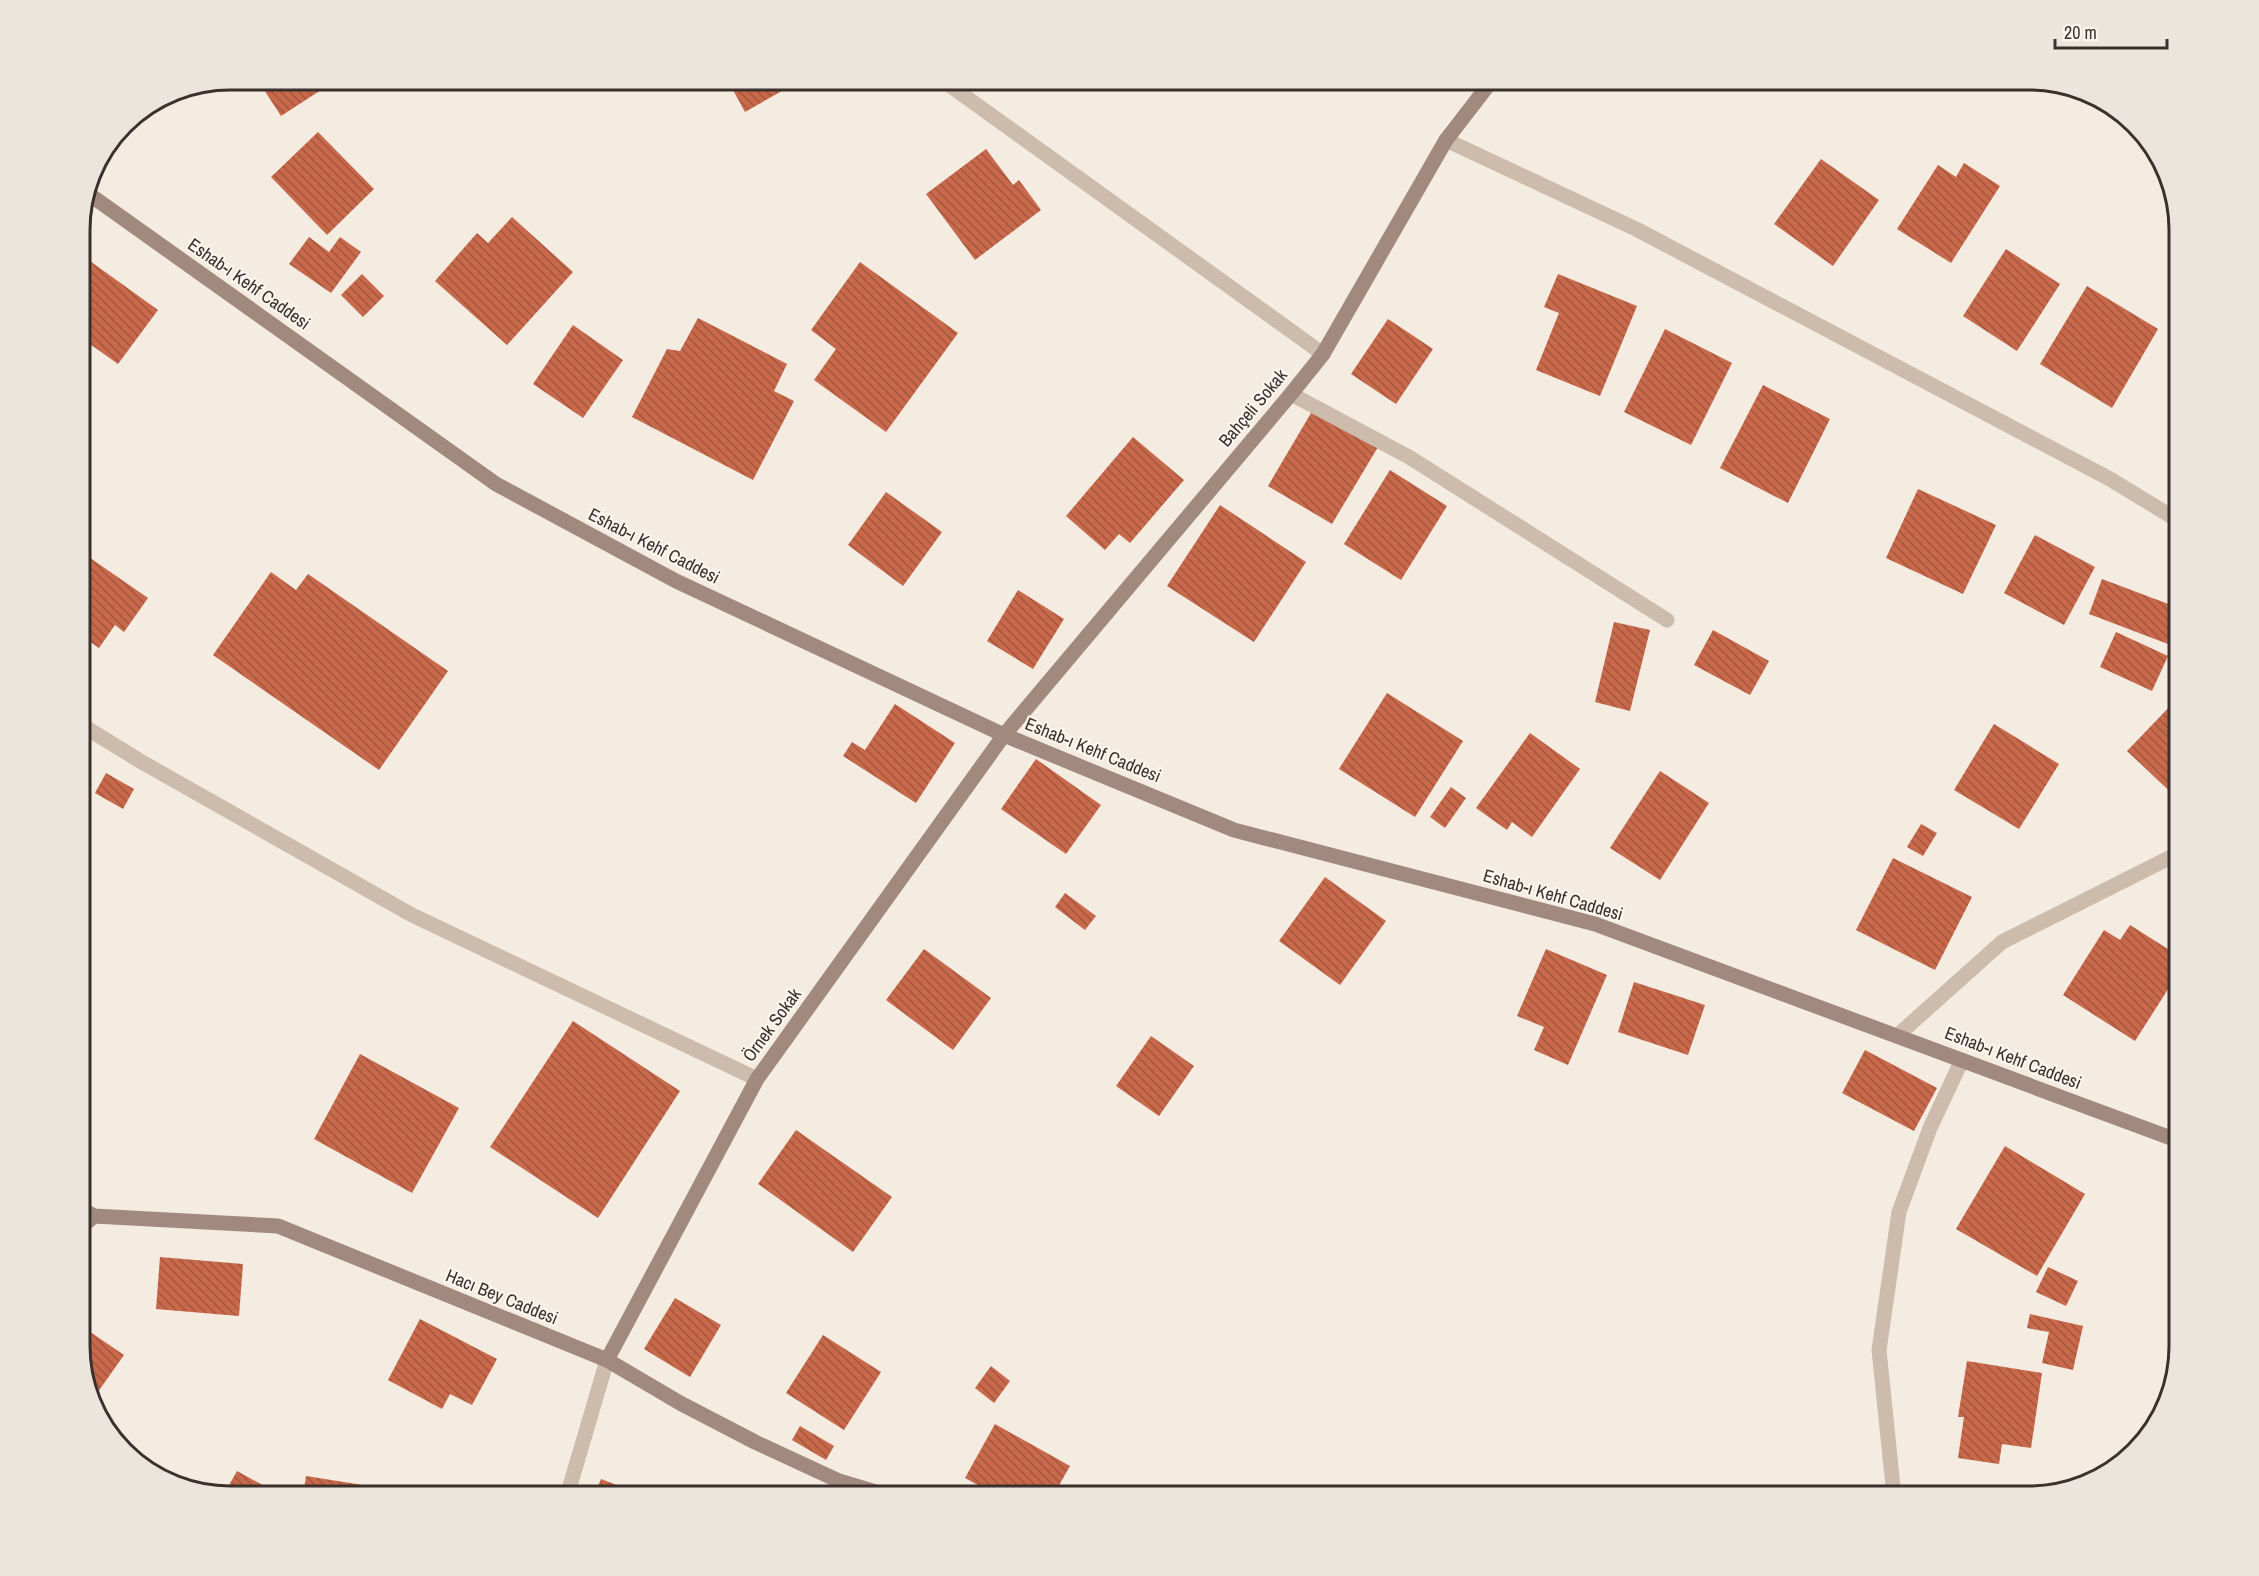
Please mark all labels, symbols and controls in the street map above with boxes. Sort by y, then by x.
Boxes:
scale bar [2055,12,2168,50]
text: 20 m [2064,20,2097,45]
street label: Eshab-ı Kehf Caddesi [183,232,316,335]
street label: Bahçeli Sokak [1213,363,1293,452]
street label: Eshab-ı Kehf Caddesi [584,502,724,589]
street label: Eshab-ı Kehf Caddesi [1022,711,1165,788]
street label: Eshab-ı Kehf Caddesi [1480,863,1626,926]
street label: Örnek Sokak [736,982,807,1067]
street label: Eshab-ı Kehf Caddesi [1941,1020,2085,1095]
street label: Hacı Bey Caddesi [442,1263,562,1330]

